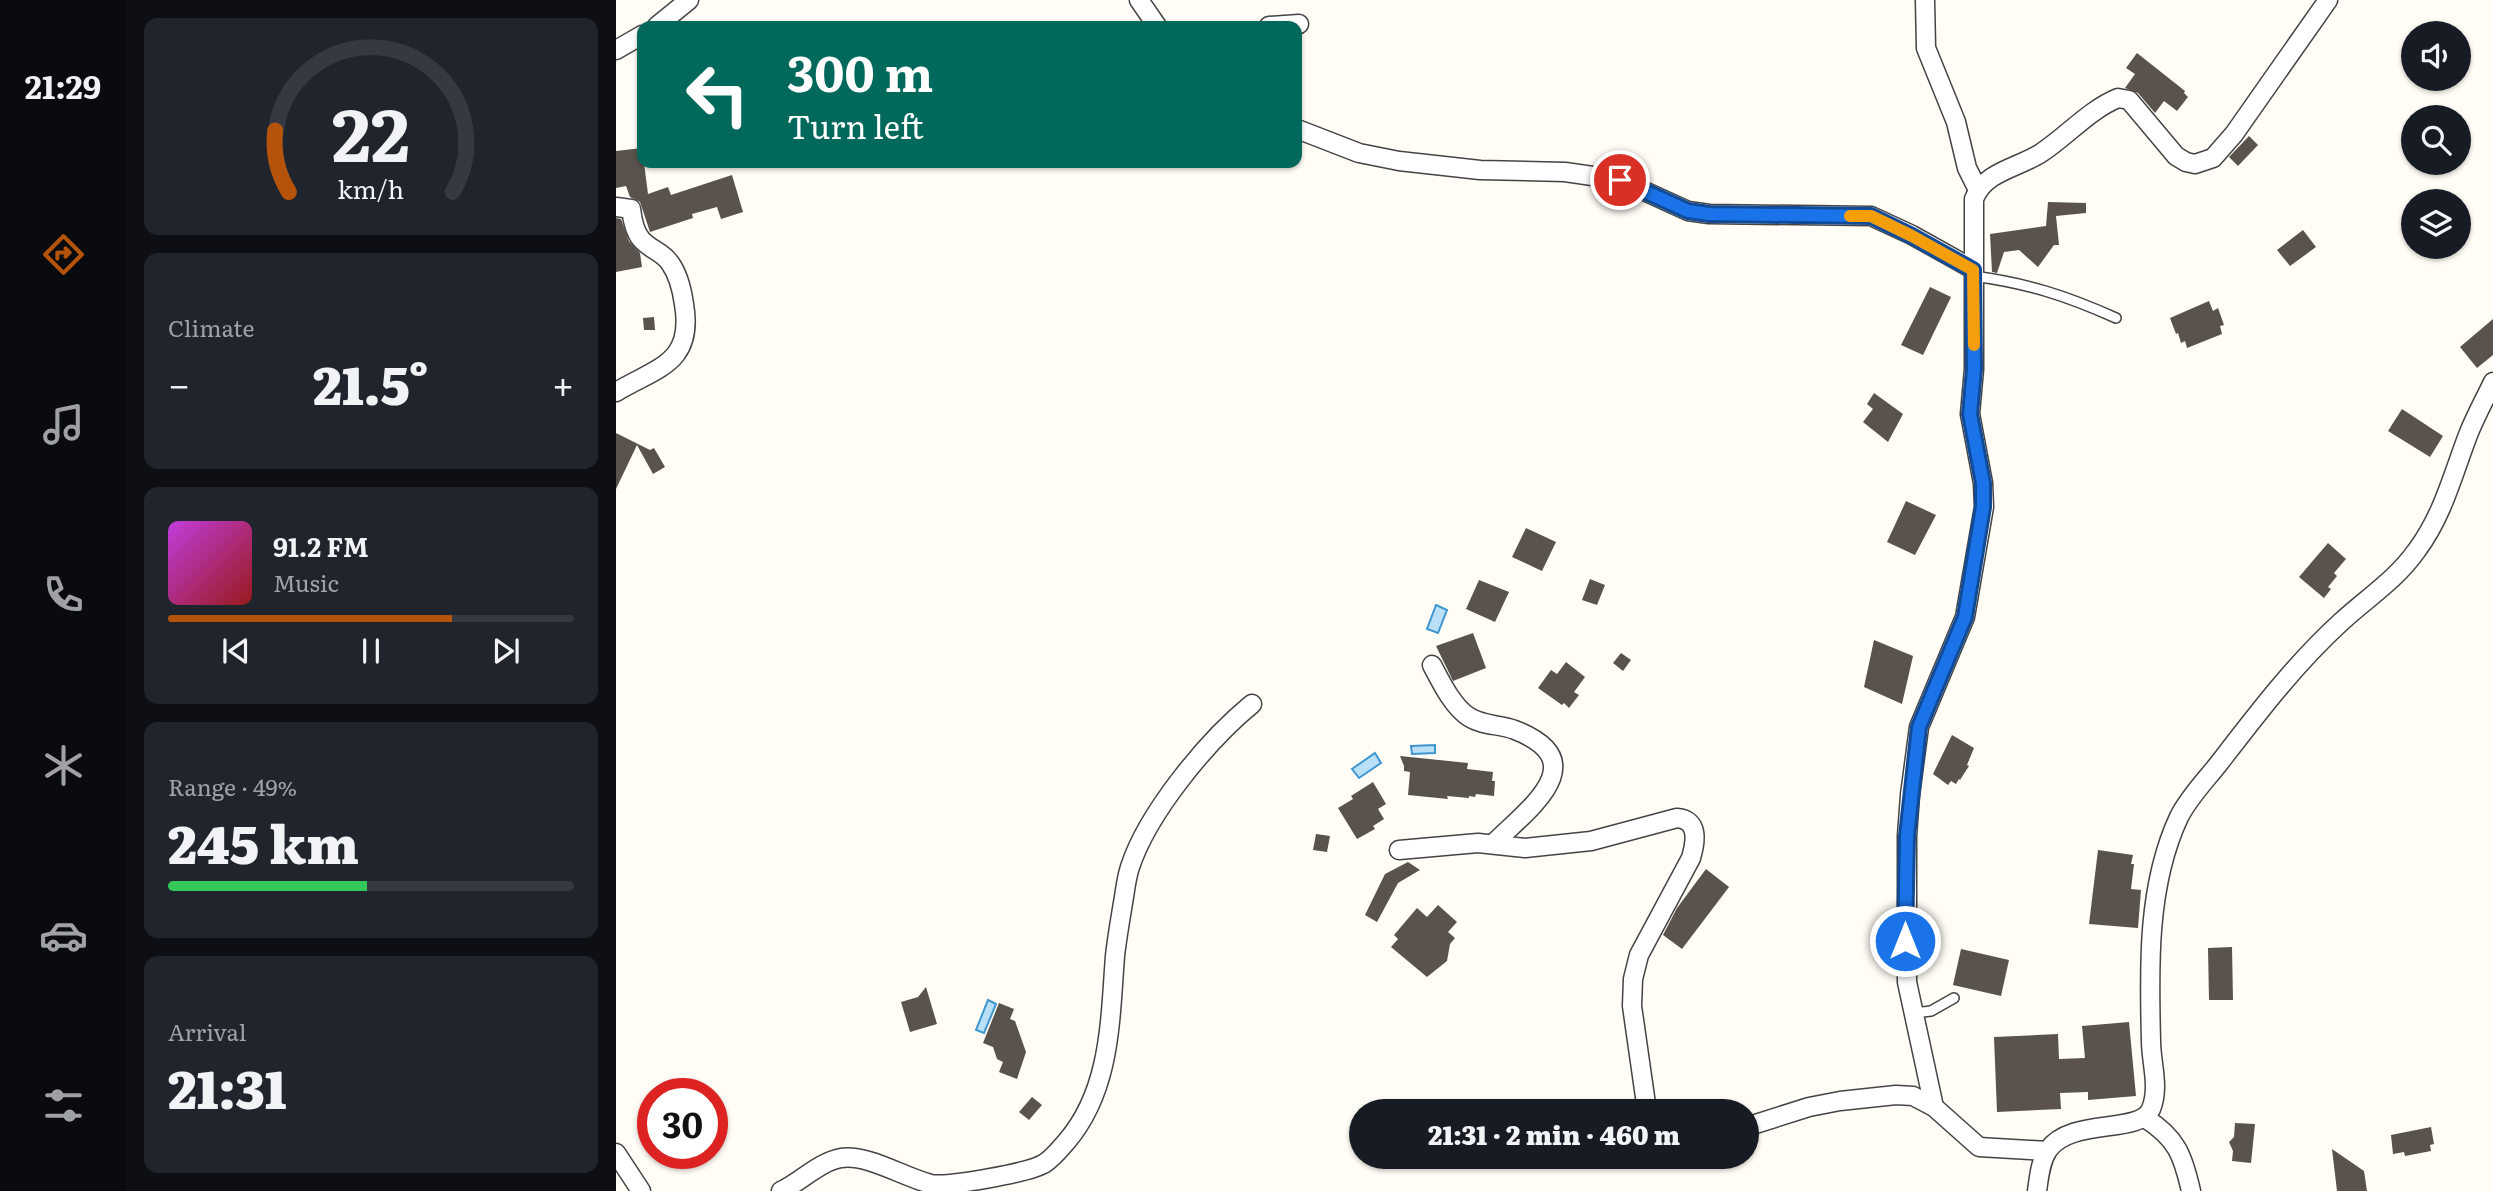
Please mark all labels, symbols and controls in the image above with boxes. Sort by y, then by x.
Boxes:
map controls [2401,21,2471,259]
button: sound [2401,21,2471,91]
text: 300 m [787,34,933,107]
icon: left [672,49,763,140]
text: 21:29 [25,61,101,109]
text: 22 [332,77,410,185]
text: Turn left [787,101,924,149]
button: search [2401,105,2471,175]
pin [1590,150,1650,210]
icon: arrive [1601,161,1639,199]
text: km/h [338,170,404,207]
button: layers [2401,189,2471,259]
icon: directions [39,230,88,279]
text: Climate [168,310,254,344]
text: 21.5° [313,344,429,421]
text: − [168,354,190,411]
text: + [552,354,574,411]
icon: music [39,400,88,449]
text: 91.2 FM [273,526,369,565]
text: Music [273,565,339,599]
icon: phone [39,570,88,619]
icon: previous [217,632,255,670]
icon: pause [352,632,390,670]
icon: next [487,632,525,670]
icon: climate [39,741,88,790]
text: Range · 49% [168,769,297,803]
text: 245 km [168,803,359,880]
position arrow [1868,904,1942,978]
icon: car [39,911,88,960]
text: Arrival [168,1014,247,1048]
text: 21:31 [168,1048,287,1125]
speed limit sign: 30 [637,1078,728,1169]
icon: filters [39,1081,88,1130]
text: 21:31 · 2 min · 460 m [1428,1114,1680,1153]

